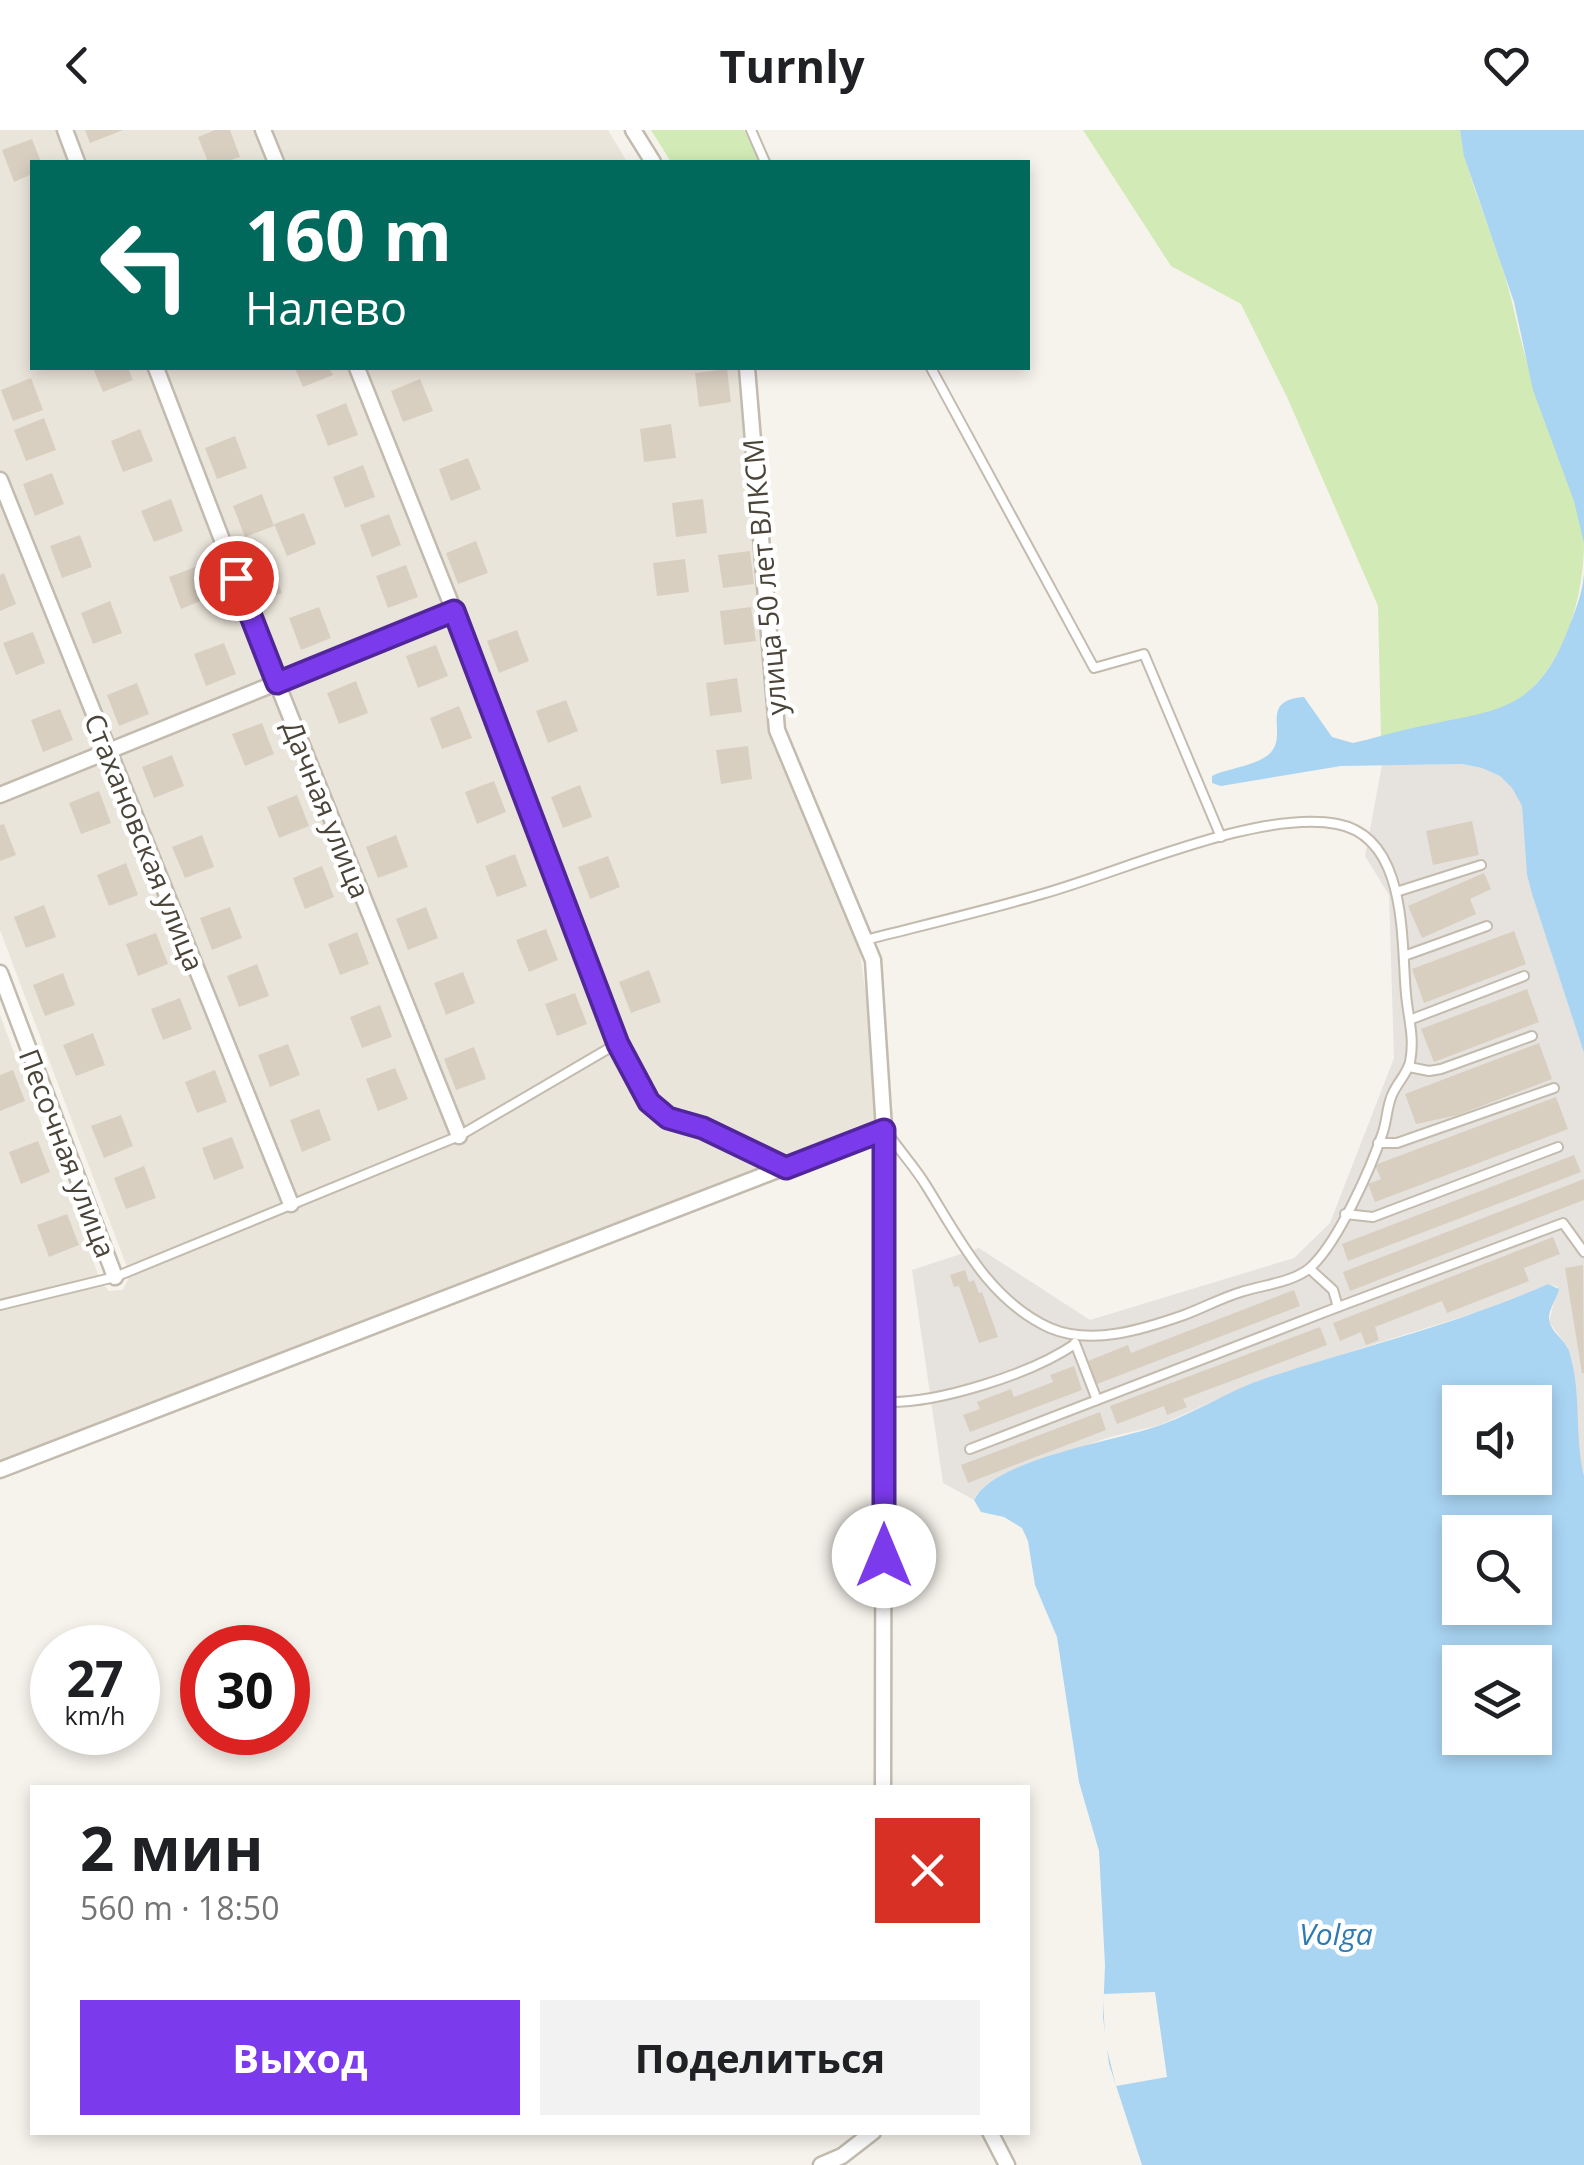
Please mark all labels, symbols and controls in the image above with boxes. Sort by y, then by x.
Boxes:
text: Turnly [720,35,864,96]
icon: back [50,38,105,93]
icon: heart [1479,38,1534,93]
text: 160 m [245,186,452,282]
icon: left [80,200,210,330]
text: Налево [245,277,407,338]
street label: улица 50 лет ВЛКСМ [733,437,795,717]
pin [194,536,279,621]
icon: arrive [209,551,264,606]
street label: Стахановская улица [76,708,214,976]
street label: Дачная улица [274,714,380,904]
street label: Песочная улица [11,1043,125,1263]
map controls [1442,1385,1552,1755]
button: sound [1442,1385,1552,1495]
position arrow [832,1504,936,1608]
button: search [1442,1515,1552,1625]
speed limit sign: 30 [180,1625,310,1755]
text: 27 [66,1644,124,1712]
button: layers [1442,1645,1552,1755]
text: km/h [65,1698,125,1732]
text: 2 мин [80,1807,264,1889]
button: close [875,1818,980,1923]
text: 560 m · 18:50 [80,1886,279,1929]
water label: Volga [1299,1913,1373,1954]
button: Выход [80,2000,520,2115]
button: Поделиться [540,2000,980,2115]

